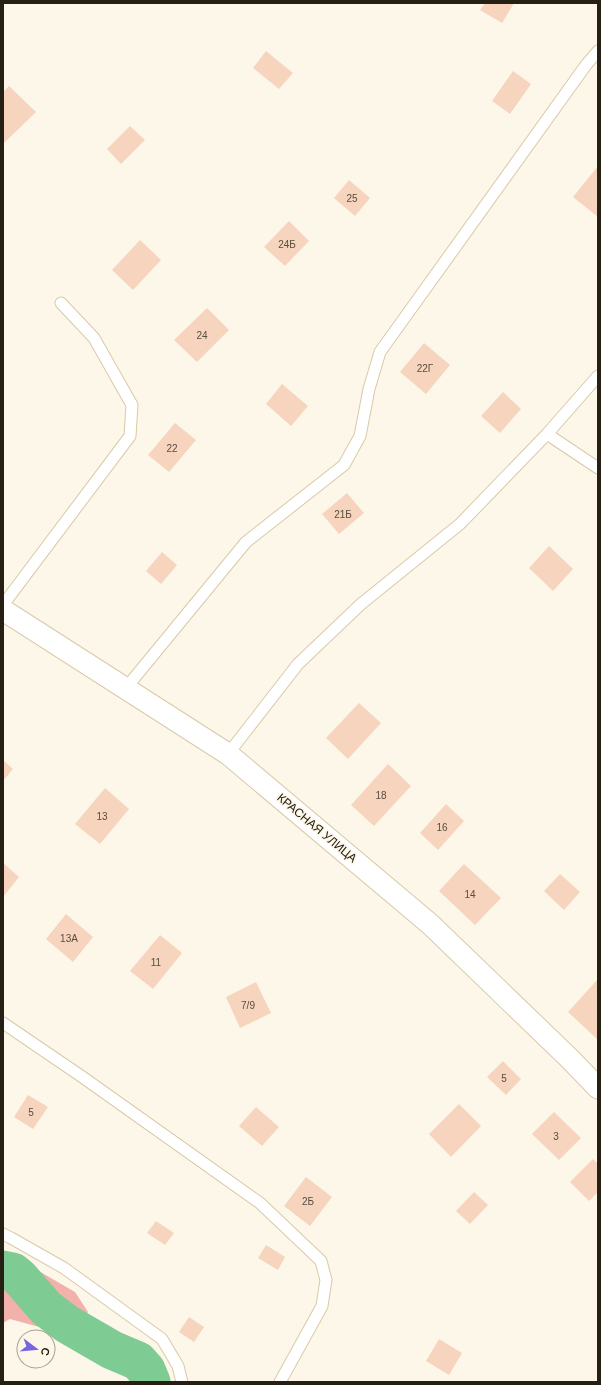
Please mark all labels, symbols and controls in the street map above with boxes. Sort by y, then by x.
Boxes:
house number: 25 [346,193,358,204]
house number: 24Б [278,239,296,250]
house number: 24 [196,330,208,341]
house number: 22Г [417,363,434,374]
house number: 22 [166,443,178,454]
house number: 21Б [334,509,352,520]
house number: 18 [375,790,387,801]
street label: КРАСНАЯ УЛИЦА [274,791,360,865]
house number: 13 [96,811,108,822]
house number: 16 [436,822,448,833]
house number: 14 [464,889,476,900]
house number: 13А [60,933,78,944]
house number: 11 [151,957,162,968]
house number: 7/9 [241,1000,255,1011]
house number: 5 [501,1073,507,1084]
house number: 5 [28,1107,34,1118]
house number: 3 [553,1131,559,1142]
house number: 2Б [302,1196,314,1207]
north arrow [16,1329,56,1369]
text: С [39,1346,52,1357]

